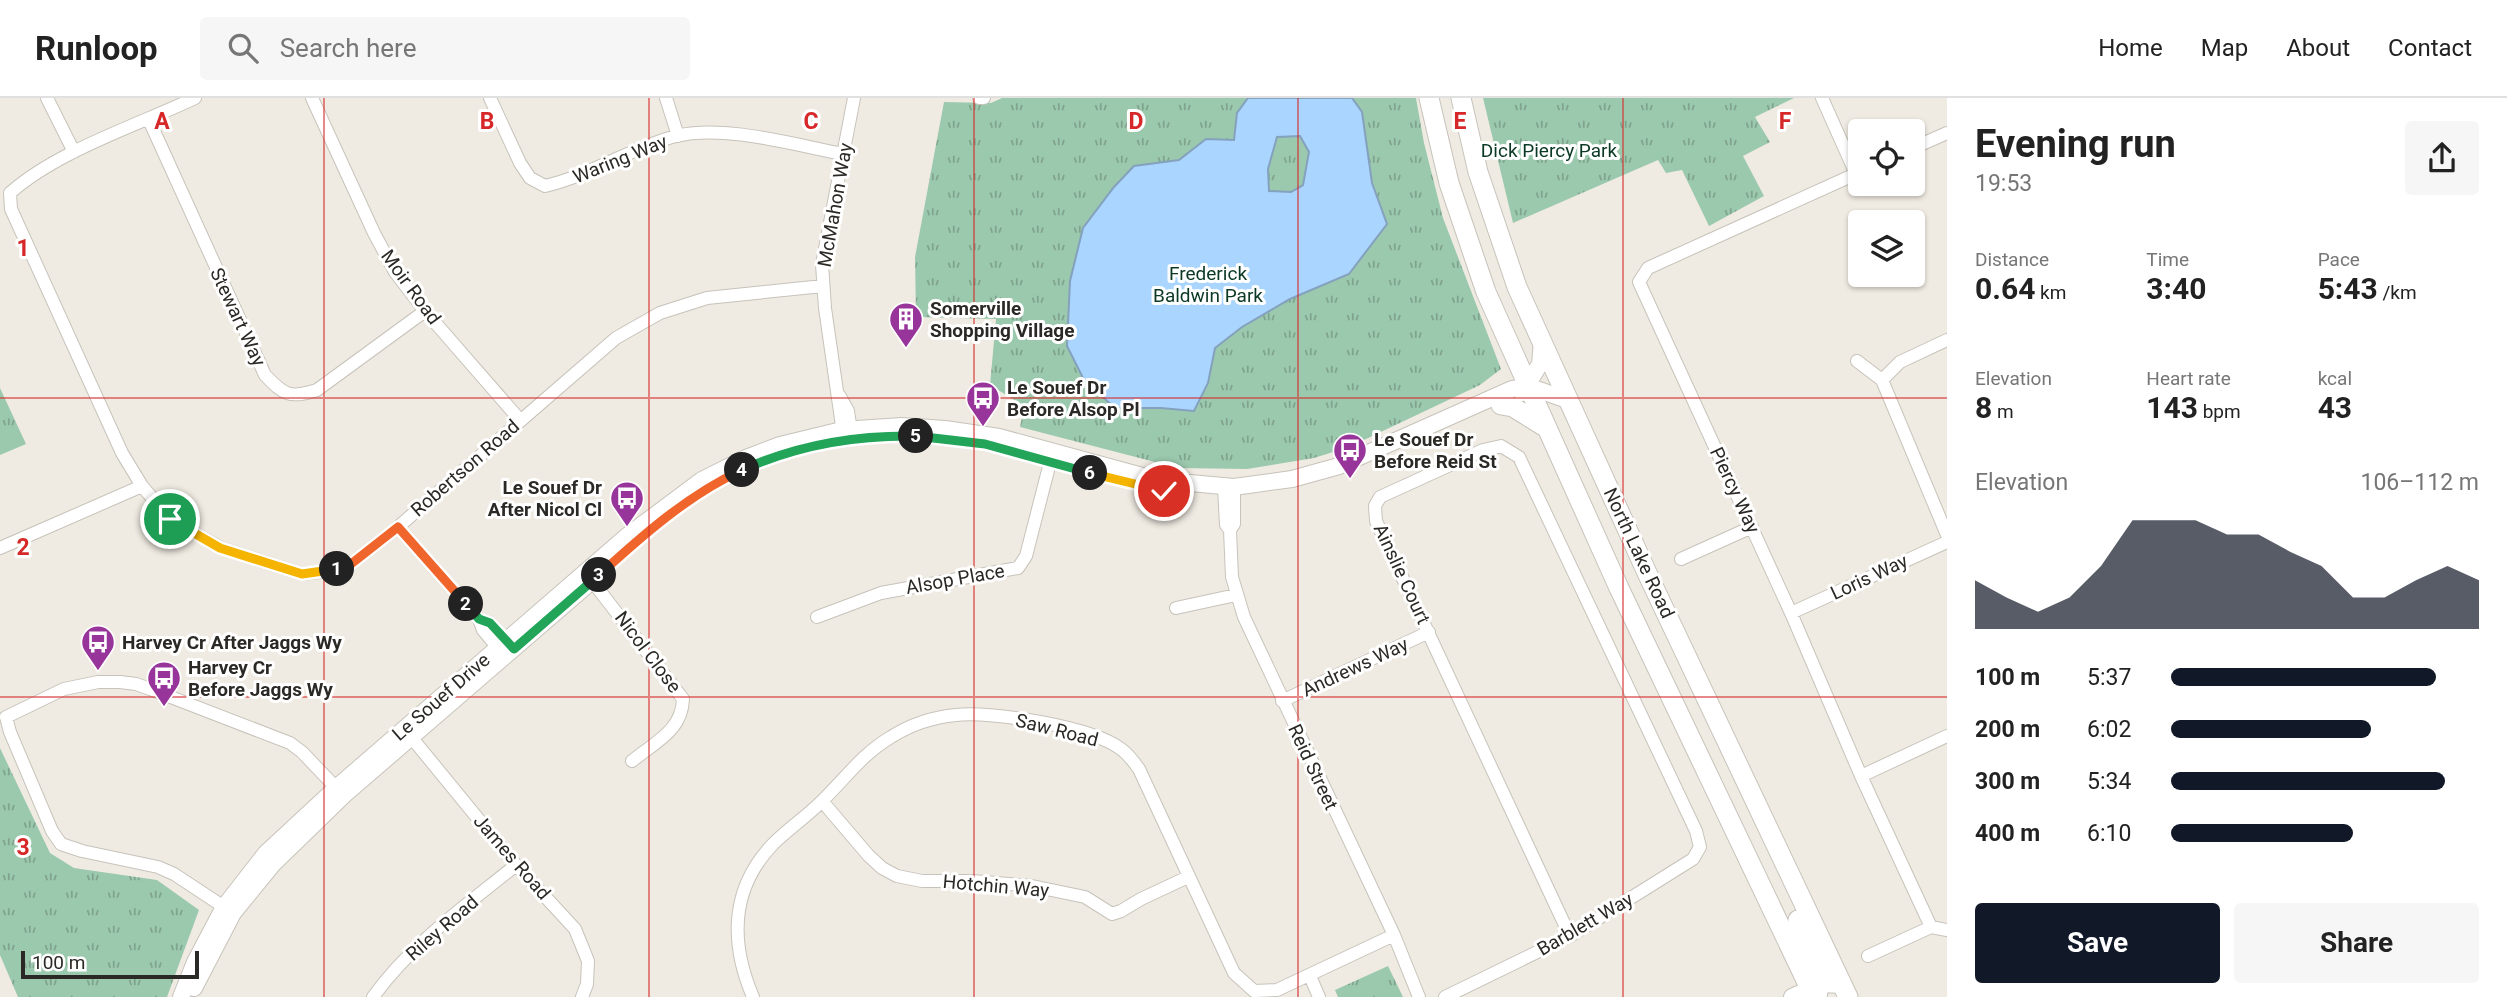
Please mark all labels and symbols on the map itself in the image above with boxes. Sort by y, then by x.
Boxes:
text: A [154,108,170,135]
text: B [480,108,494,135]
text: C [803,108,819,135]
text: D [1129,108,1143,135]
text: E [1454,108,1467,135]
text: F [1779,108,1792,135]
street label: Waring Way [570,130,670,188]
park label: Dick Piercy Park [1481,139,1617,162]
street label: McMahon Way [813,141,857,269]
text: 1 [16,235,30,262]
street label: Moir Road [376,245,446,329]
park label: Frederick Baldwin Park [1153,262,1263,307]
street label: Stewart Way [205,264,271,370]
place label: Somerville Shopping Village [930,297,1074,342]
building icon: Somerville Shopping Village [887,300,925,349]
place label: Le Souef Dr Before Alsop Pl [1007,376,1140,421]
bus stop icon: Le Souef Dr Before Alsop Pl [964,379,1002,428]
street label: Robertson Road [406,415,524,521]
pin: 5 [898,418,934,454]
place label: Le Souef Dr Before Reid St [1374,428,1497,473]
bus stop icon: Le Souef Dr Before Reid St [1331,431,1369,480]
street label: Piercy Way [1705,443,1765,537]
pin: 4 [724,452,760,488]
pin: 6 [1072,456,1108,490]
pin [1134,461,1194,521]
place label: Le Souef Dr After Nicol Cl [488,476,602,521]
bus stop icon: Le Souef Dr After Nicol Cl [608,479,646,528]
street label: North Lake Road [1599,484,1679,622]
pin [140,489,200,549]
street label: Ainslie Court [1369,520,1435,628]
text: 2 [16,534,30,561]
street label: Loris Way [1827,549,1911,605]
pin: 1 [320,552,354,587]
pin: 3 [582,558,616,592]
street label: Alsop Place [904,559,1006,599]
pin: 2 [448,587,484,622]
street label: Nicol Close [610,607,686,697]
bus stop icon: Harvey Cr After Jaggs Wy [79,623,117,672]
place label: Harvey Cr After Jaggs Wy [122,631,342,654]
street label: Andrews Way [1298,632,1412,702]
street label: Le Souef Drive [388,648,494,746]
place label: Harvey Cr Before Jaggs Wy [188,656,333,701]
bus stop icon: Harvey Cr Before Jaggs Wy [145,659,183,708]
street label: Saw Road [1013,709,1101,751]
street label: Reid Street [1283,720,1343,814]
street label: James Road [469,810,555,904]
text: 3 [16,834,30,861]
street label: Hotchin Way [942,870,1050,902]
street label: Barblett Way [1533,887,1637,961]
street label: Riley Road [401,890,483,966]
scale bar [21,948,200,980]

